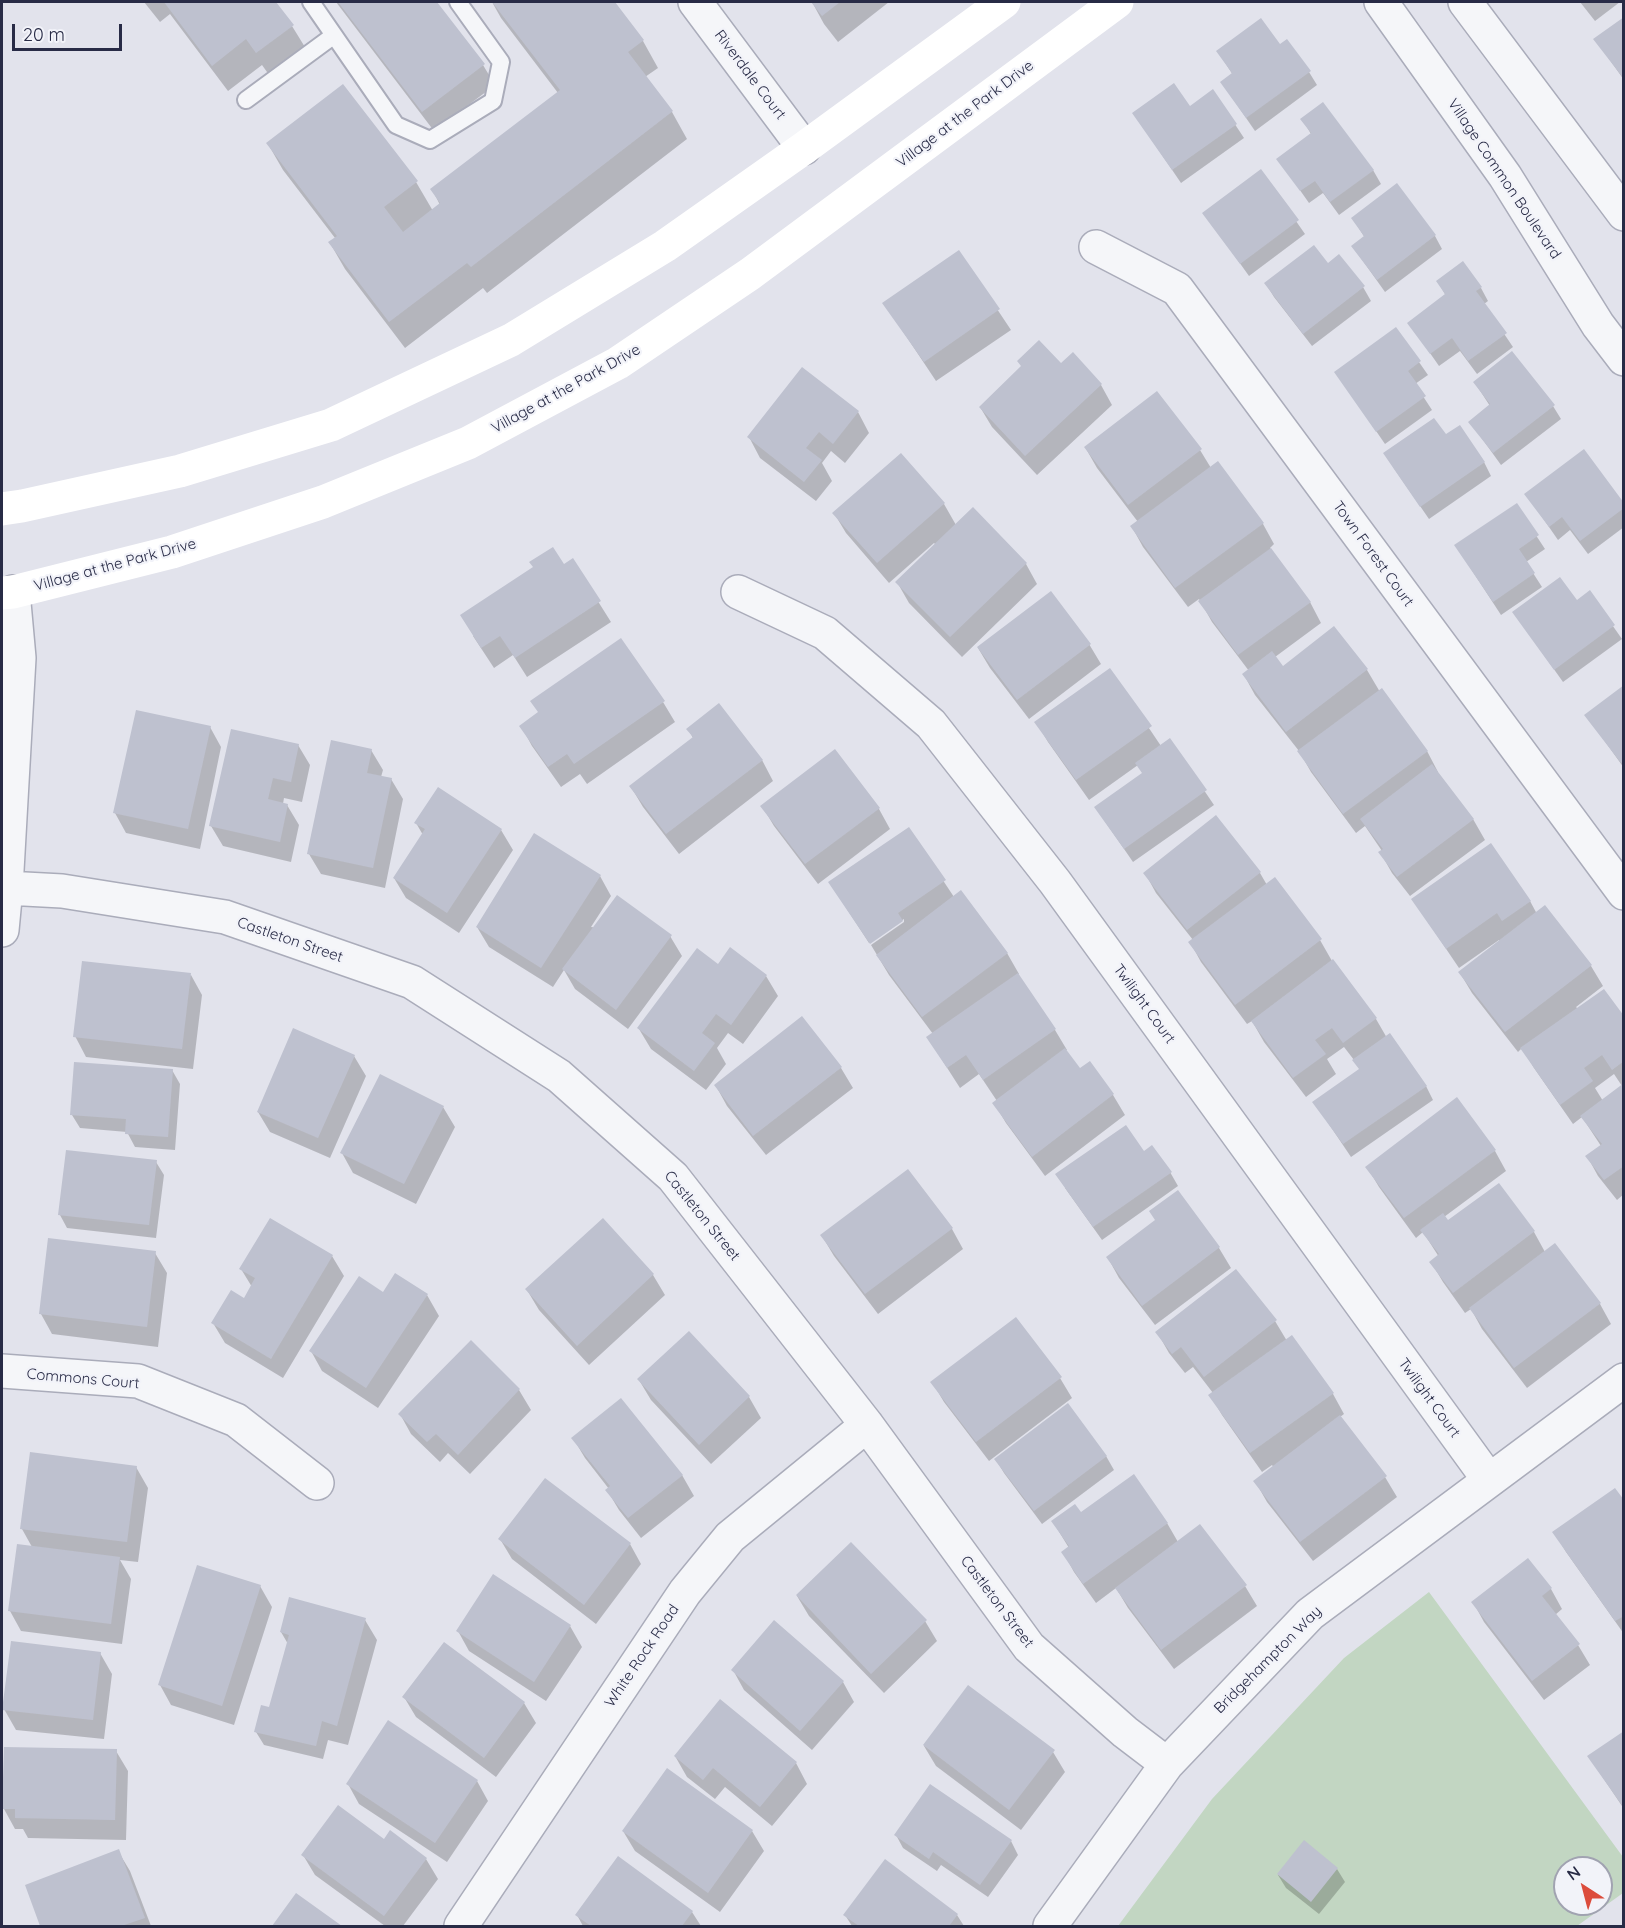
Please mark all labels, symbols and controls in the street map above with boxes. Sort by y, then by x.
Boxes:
scale bar [15,12,124,50]
text: 20 m [23,23,65,46]
street label: Riverdale Court [711,27,789,123]
street label: Village at the Park Drive [893,56,1037,172]
street label: Village Common Boulevard [1444,95,1564,263]
street label: Village at the Park Drive [489,341,643,437]
street label: Town Forest Court [1329,498,1417,610]
street label: Village at the Park Drive [32,535,198,595]
street label: Castleton Street [235,913,345,967]
street label: Twilight Court [1109,961,1179,1047]
street label: Castleton Street [660,1167,744,1265]
street label: Twilight Court [1394,1355,1464,1441]
street label: Commons Court [26,1365,140,1393]
street label: Castleton Street [957,1552,1037,1652]
street label: White Rock Road [601,1601,683,1711]
street label: Bridgehampton Way [1211,1603,1325,1717]
north arrow [1553,1856,1613,1916]
text: N [1563,1862,1584,1885]

